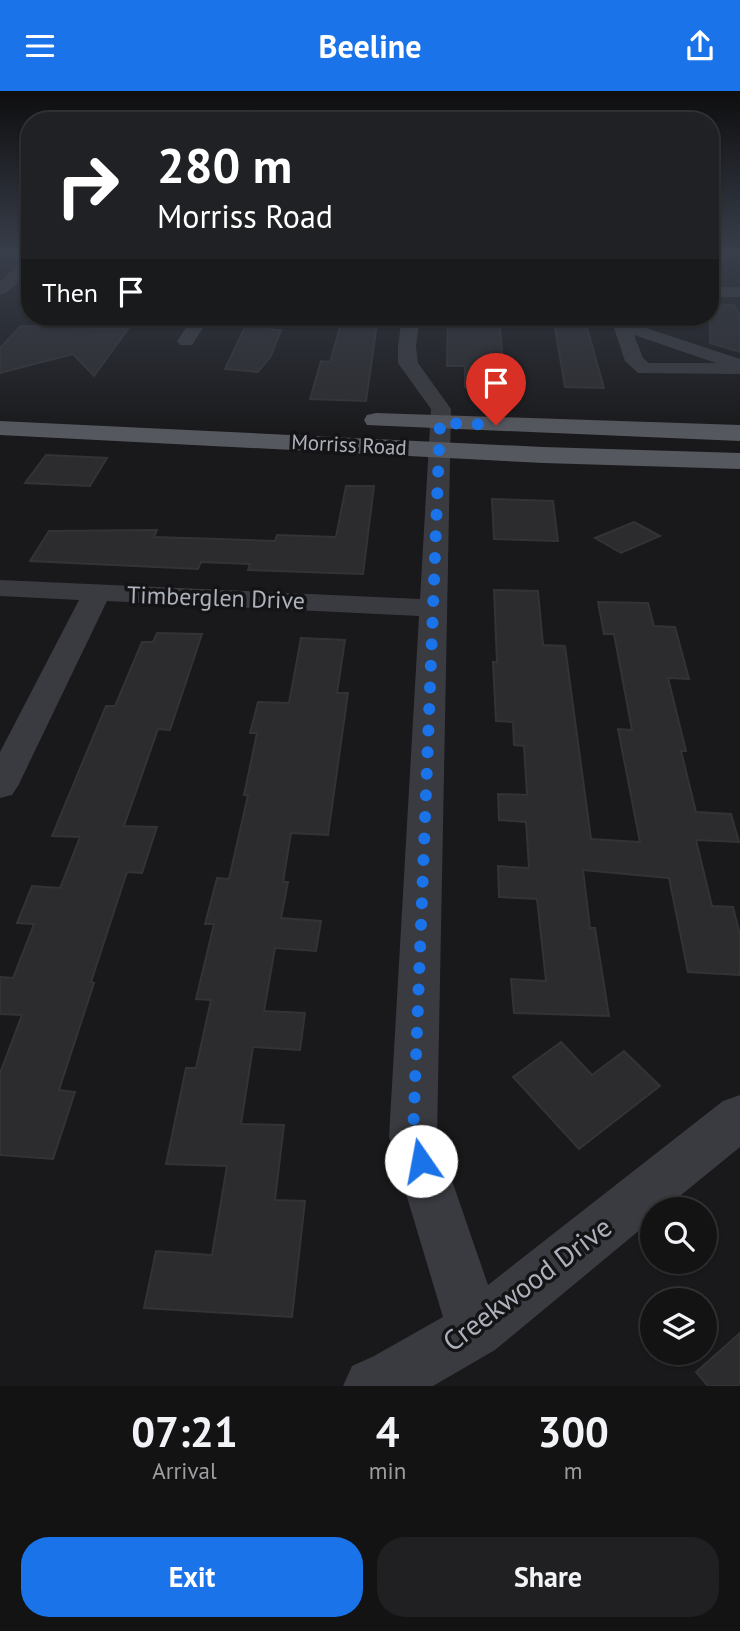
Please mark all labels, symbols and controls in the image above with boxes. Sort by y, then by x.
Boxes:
text: Beeline [319,25,421,67]
icon: menu [21,27,59,65]
icon: share [681,27,719,65]
text: 280 m [157,133,292,197]
icon: right [42,140,133,231]
text: Morriss Road [157,195,333,237]
icon: arrive [112,273,150,311]
text: Then [42,276,98,309]
pin [466,353,526,425]
icon: arrive [477,364,515,402]
street label: Morriss Road [291,428,407,461]
street label: Timberglen Drive [127,579,305,616]
position arrow [384,1124,458,1198]
map controls [640,1197,717,1365]
button: search [640,1197,717,1274]
street label: Creekwood Drive [435,1208,619,1359]
button: layers [640,1288,717,1365]
text: 07:21 [131,1404,238,1459]
text: 4 [376,1404,399,1459]
text: 300 [537,1404,609,1459]
text: Arrival [152,1456,217,1485]
text: min [369,1456,406,1485]
text: m [564,1456,582,1485]
button: Exit [21,1537,363,1617]
button: Share [377,1537,719,1617]

